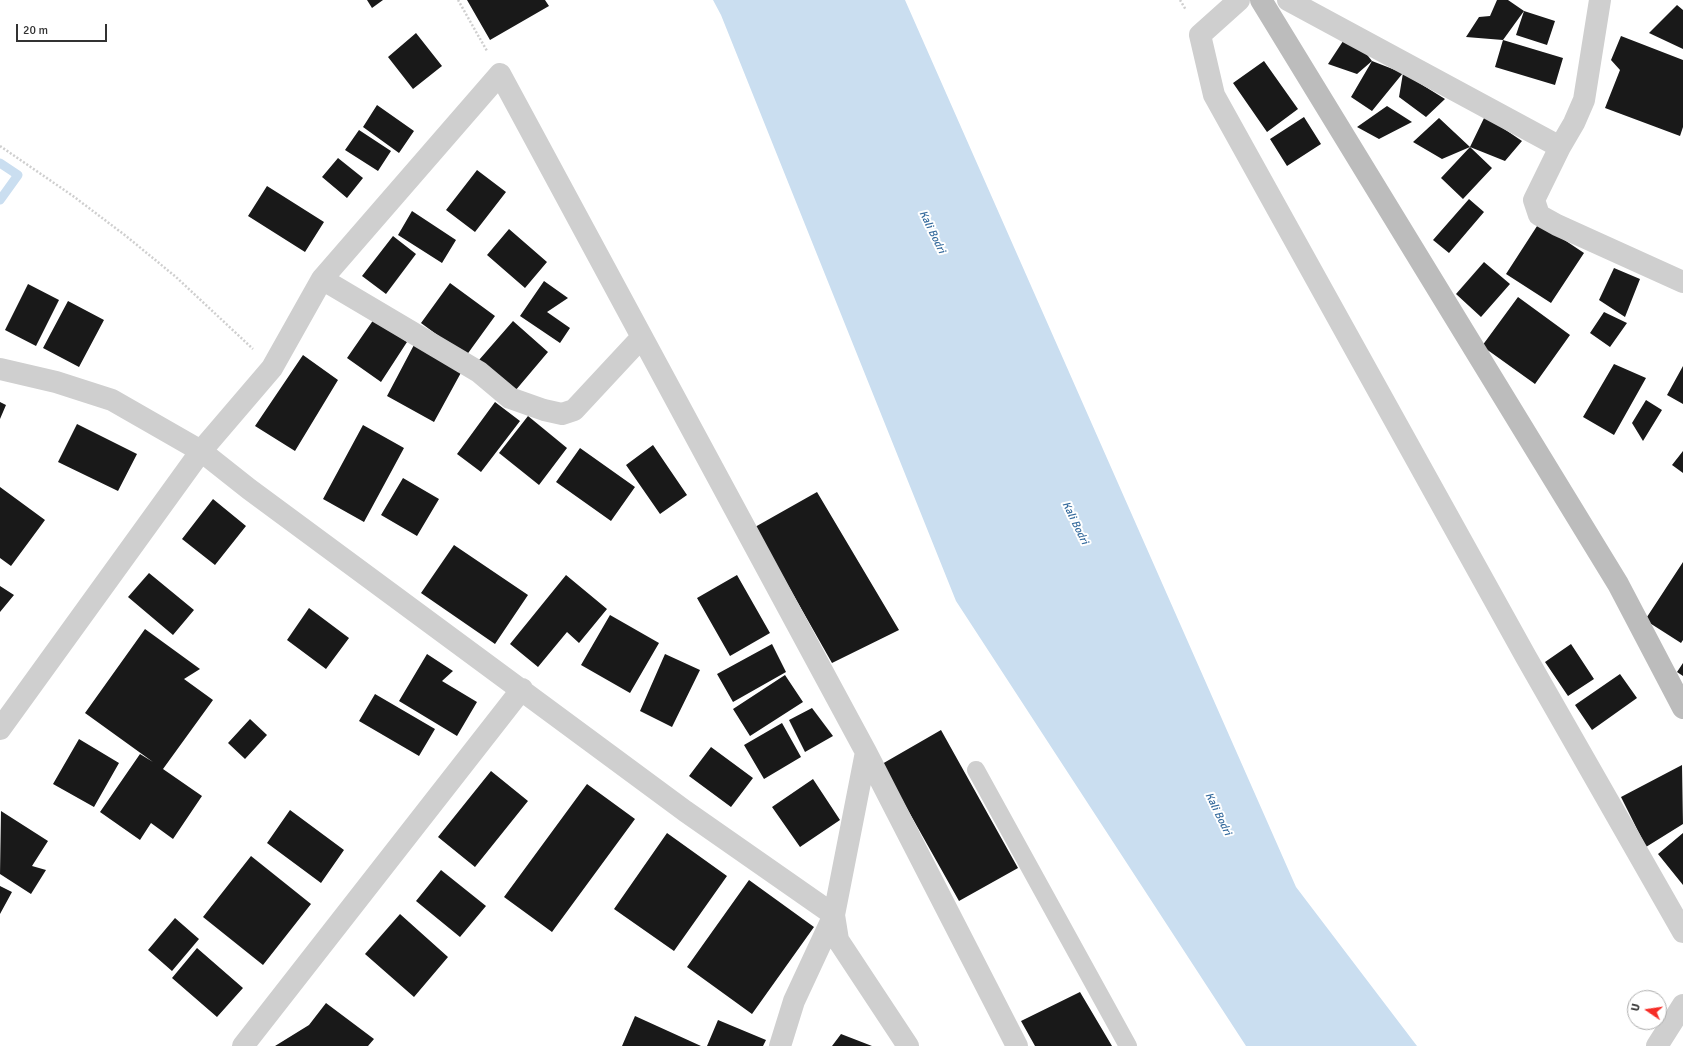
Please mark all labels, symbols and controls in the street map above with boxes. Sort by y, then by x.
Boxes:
scale bar [18,16,109,42]
text: 20 m [23,23,48,38]
water label: Kali Bodri [916,208,948,256]
water label: Kali Bodri [1059,499,1091,547]
water label: Kali Bodri [1202,790,1234,838]
north arrow [1627,990,1667,1030]
text: U [1629,1002,1643,1012]

